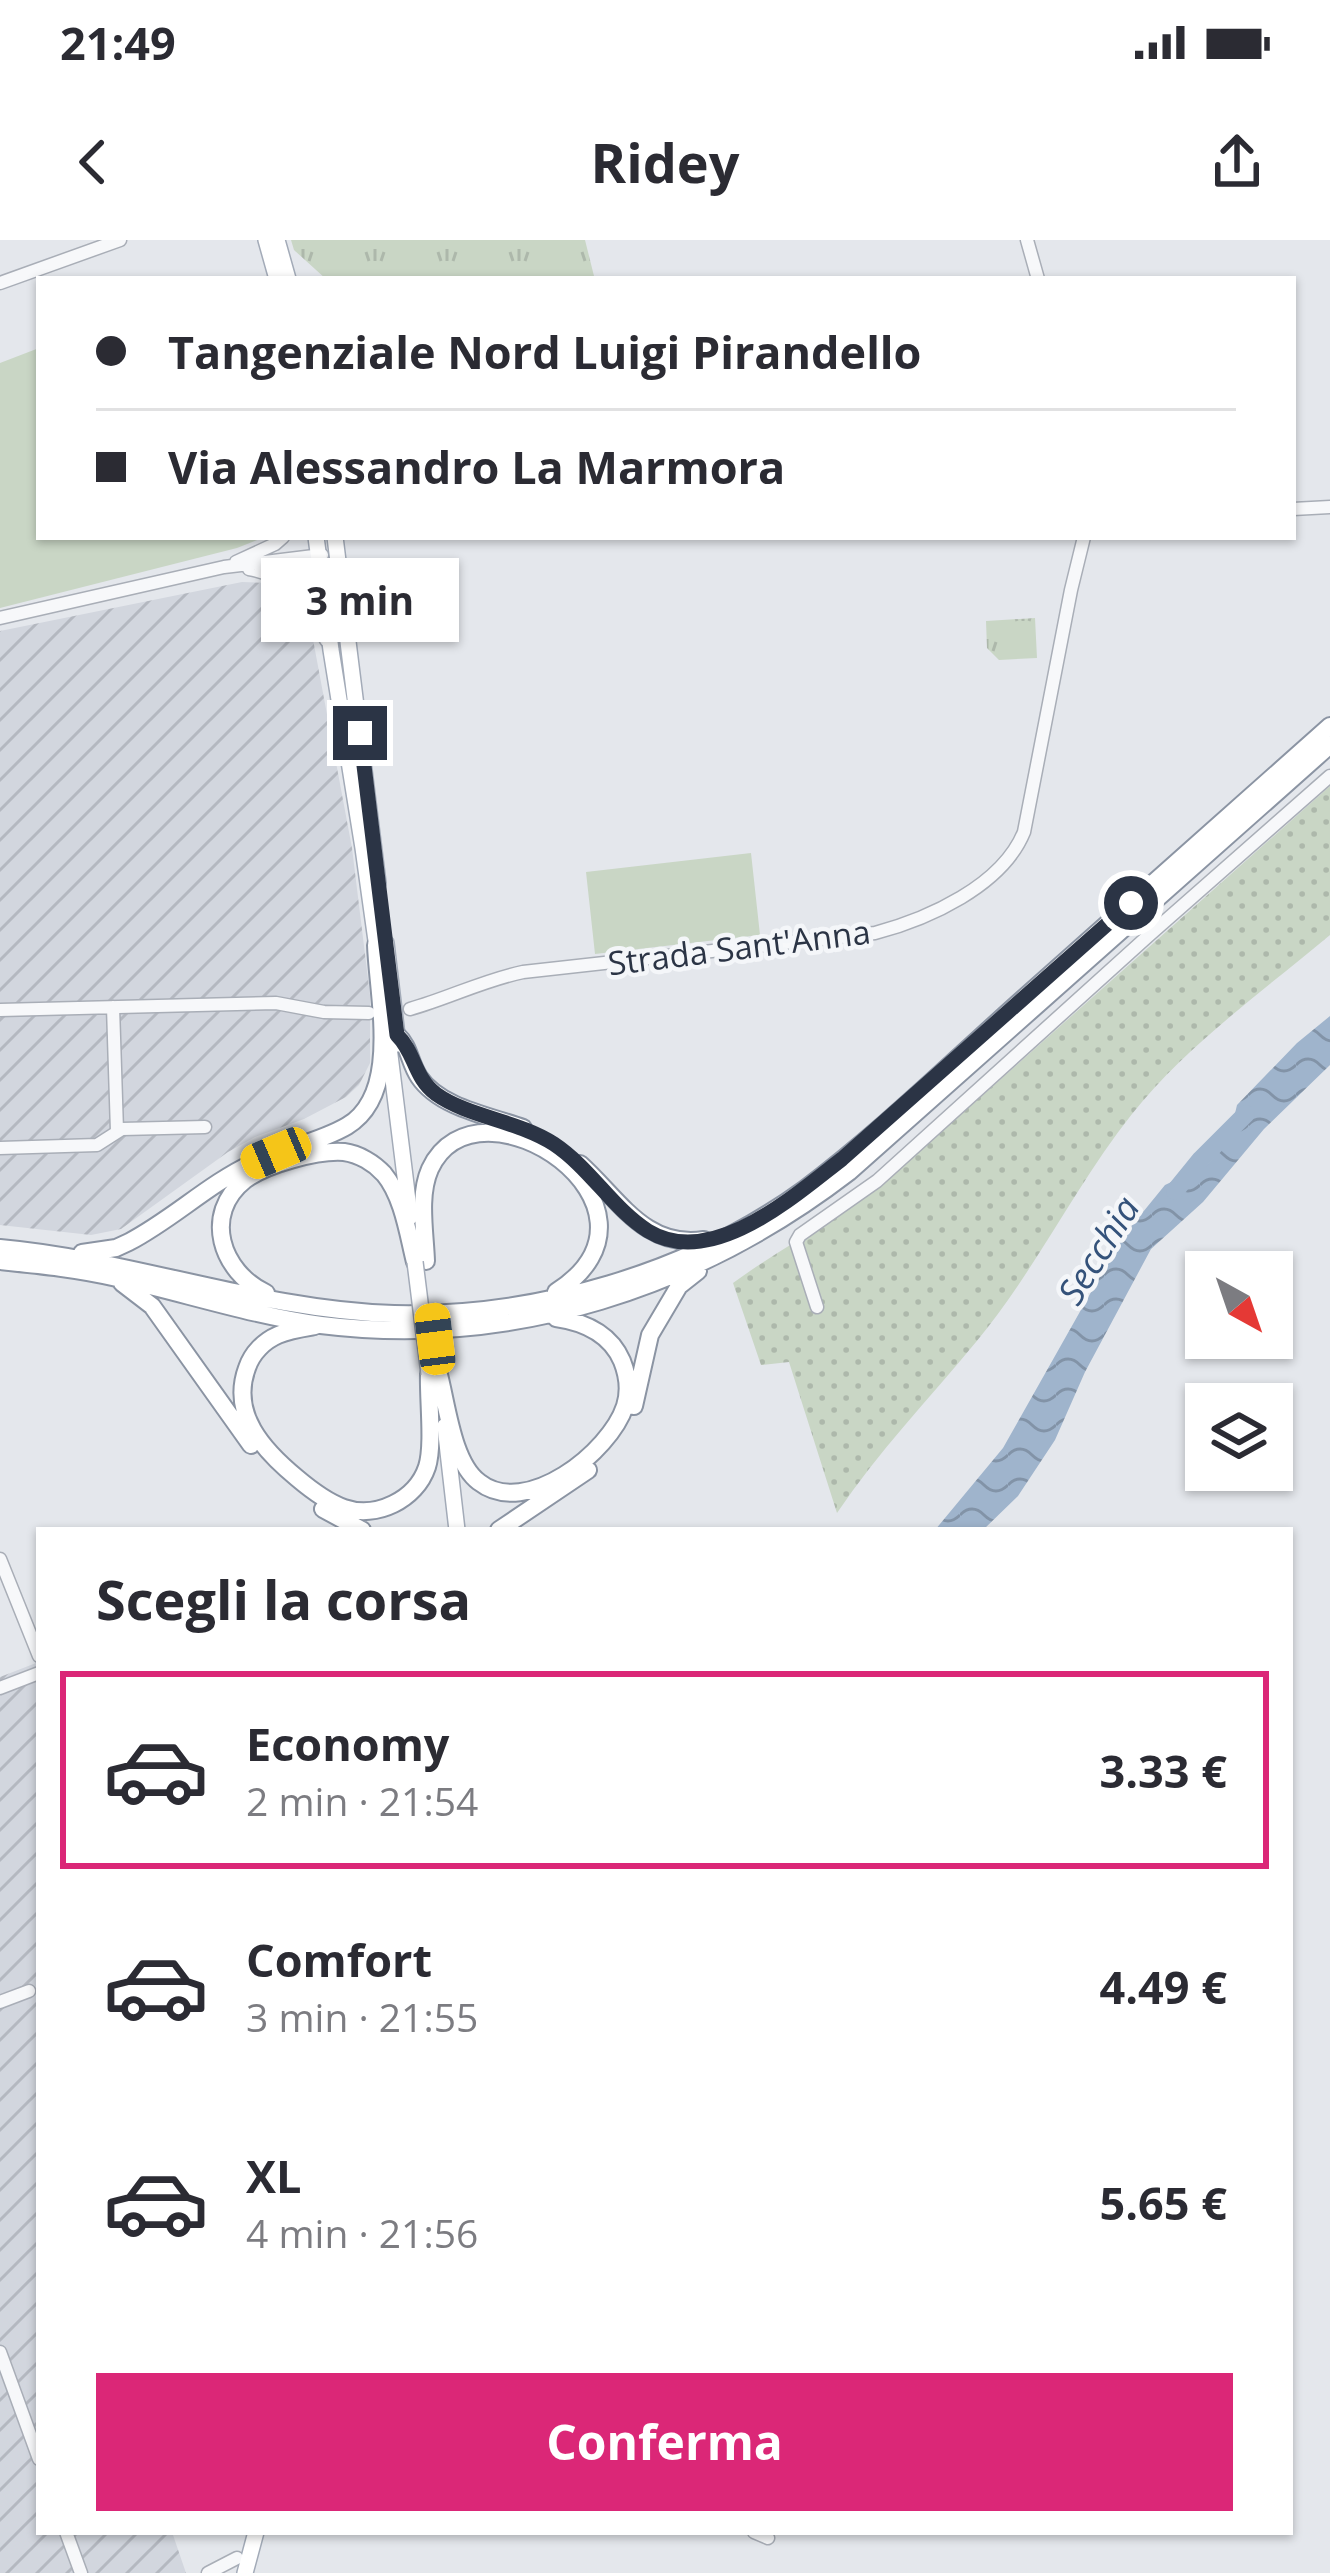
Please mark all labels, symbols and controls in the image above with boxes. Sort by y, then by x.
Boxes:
text: 21:49 [60,12,176,73]
text: Ridey [591,125,739,199]
icon: back [60,129,126,195]
icon: share [1204,129,1270,195]
text: Tangenziale Nord Luigi Pirandello [168,321,921,382]
text: Via Alessandro La Marmora [168,436,785,497]
callout: 3 min [261,559,459,643]
text: 3 min [306,573,414,626]
route end [333,706,387,760]
route start [1104,876,1158,930]
street label: Strada Sant'Anna [605,909,873,985]
car [236,1122,316,1184]
water label: Secchia [1046,1187,1150,1313]
north arrow [1185,1251,1293,1359]
map controls [1185,1251,1293,1491]
car [413,1301,457,1377]
button: layers [1185,1383,1293,1491]
text: Scegli la corsa [96,1562,471,1636]
text: Economy [246,1713,449,1774]
icon: car [102,1716,210,1824]
text: 3.33 € [1100,1740,1227,1801]
text: 2 min · 21:54 [246,1774,478,1827]
text: Comfort [246,1929,432,1990]
icon: car [102,1932,210,2040]
text: 4.49 € [1100,1956,1227,2017]
text: 3 min · 21:55 [246,1990,478,2043]
text: XL [246,2145,301,2206]
icon: car [102,2148,210,2256]
text: 5.65 € [1100,2172,1227,2233]
text: 4 min · 21:56 [246,2206,478,2259]
button: Conferma [96,2373,1233,2511]

